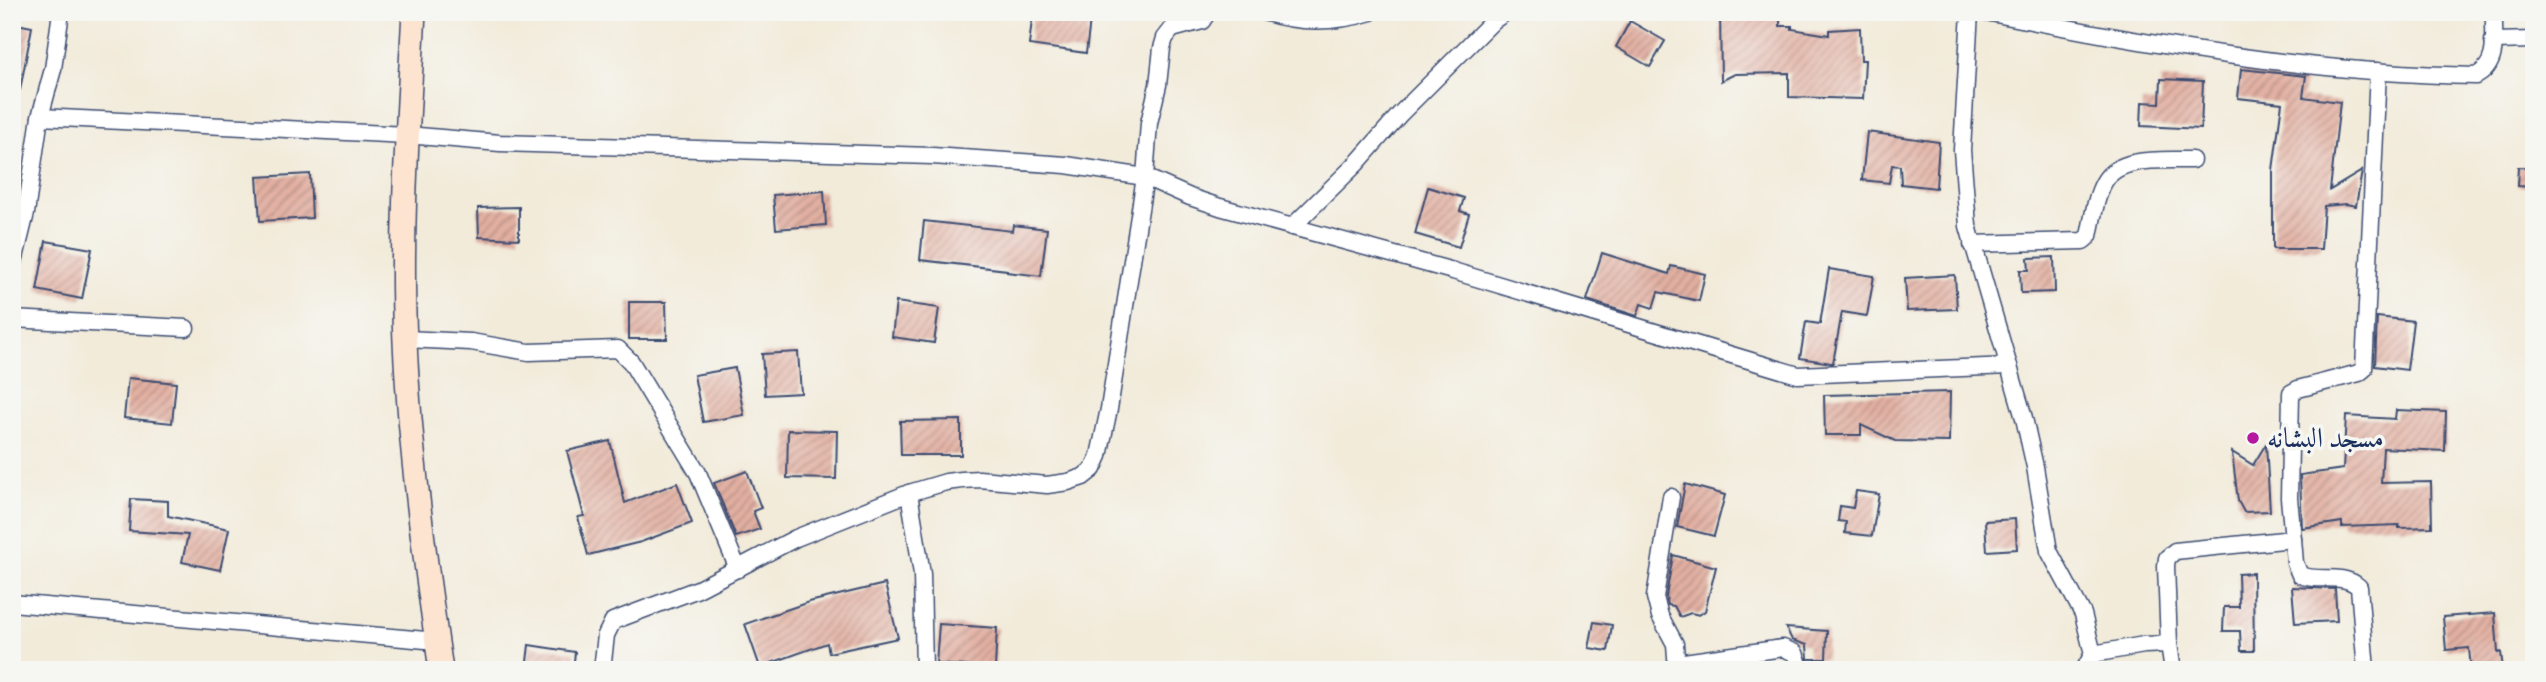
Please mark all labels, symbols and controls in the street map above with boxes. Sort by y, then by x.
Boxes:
place label: مسجد البشانه [2267,421,2384,456]
marker: مسجد البشانه [2245,430,2261,446]

